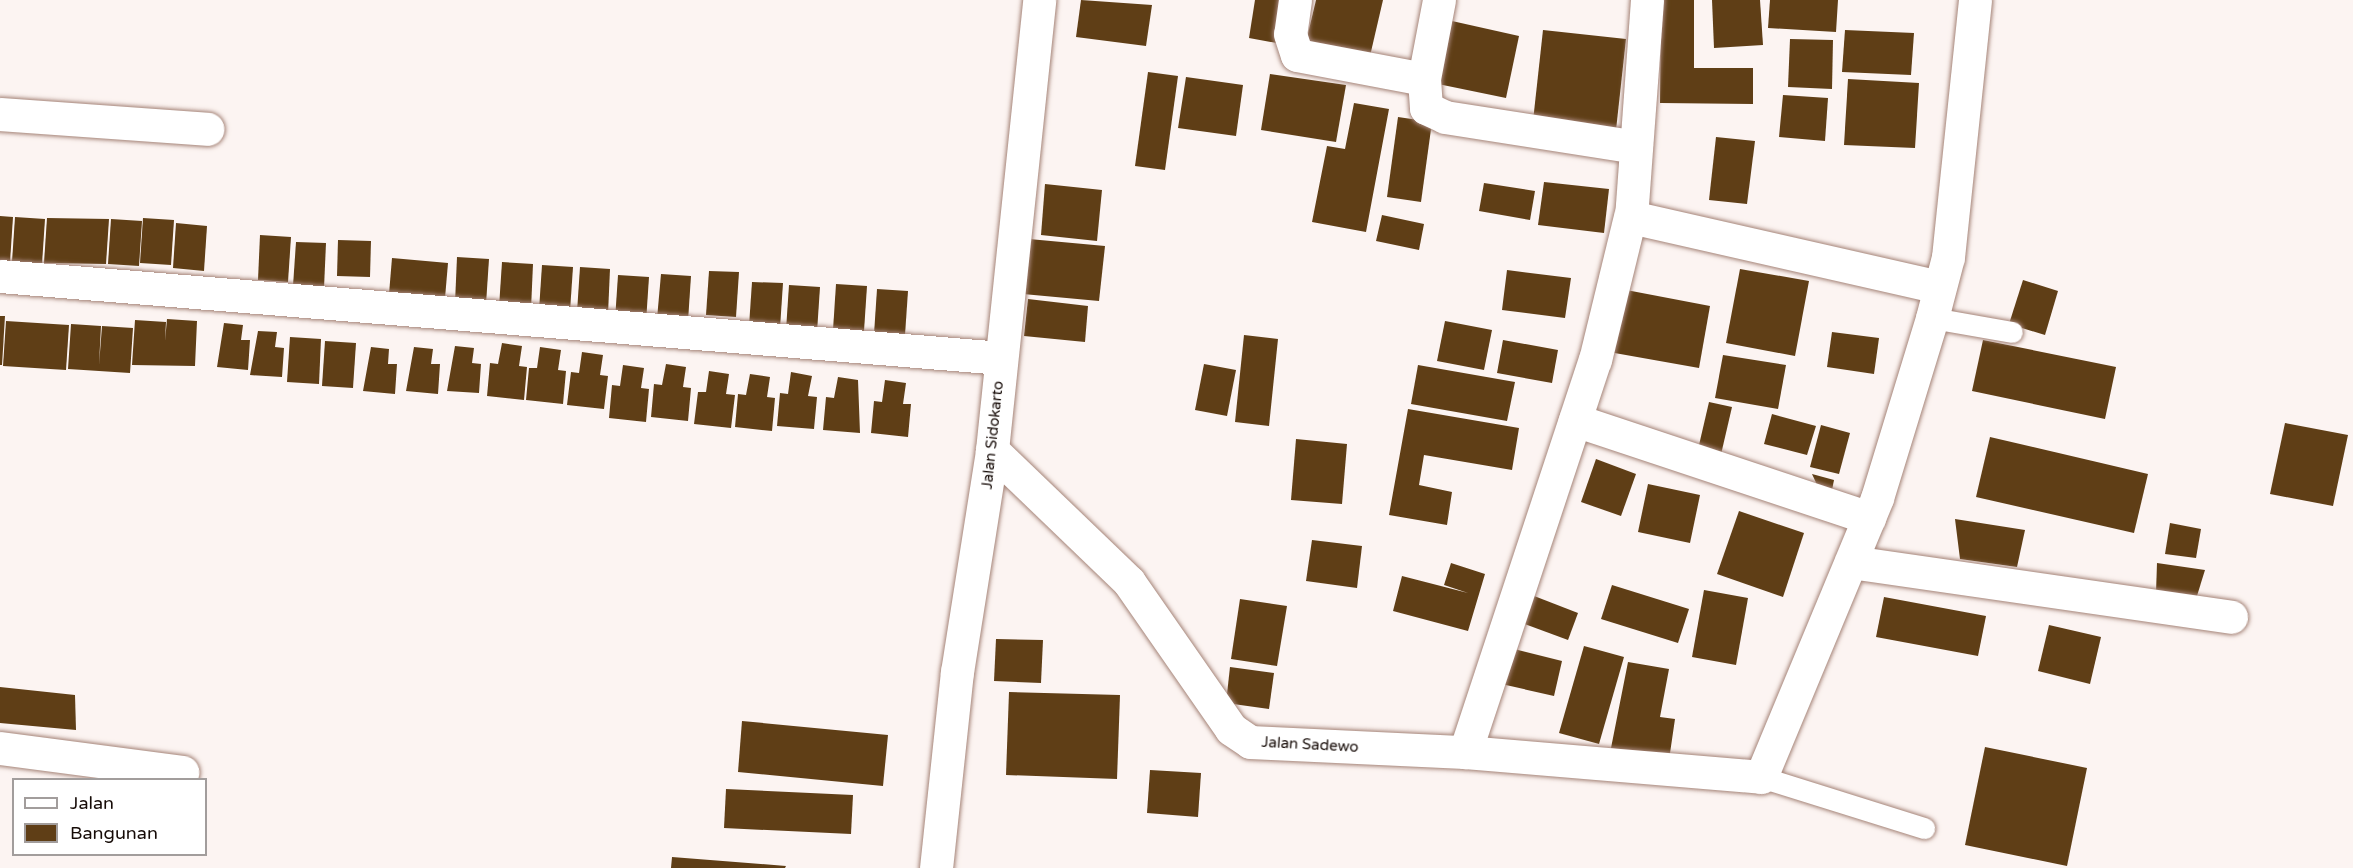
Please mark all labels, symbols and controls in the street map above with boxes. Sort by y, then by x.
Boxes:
street label: Jalan Sidokarto [978,380,1008,490]
street label: Jalan Sadewo [1261,733,1359,757]
legend [12,778,207,856]
text: Jalan [70,792,114,814]
text: Bangunan [70,822,158,844]

